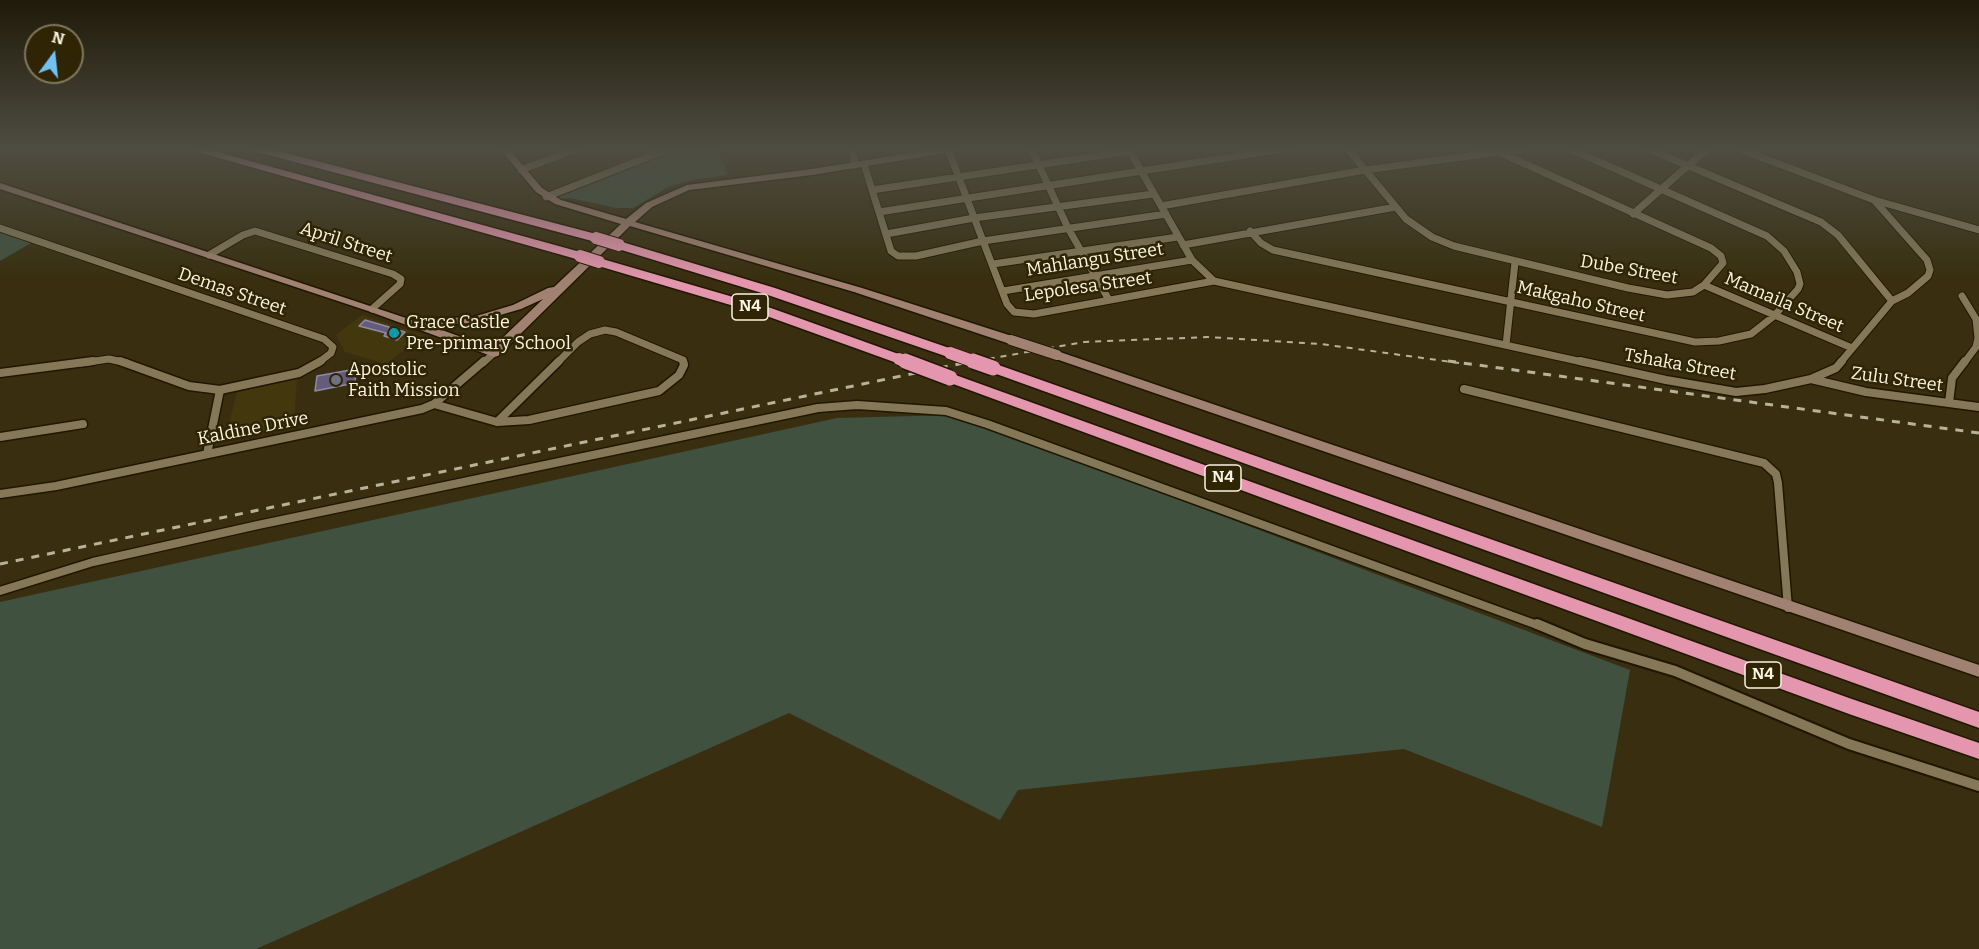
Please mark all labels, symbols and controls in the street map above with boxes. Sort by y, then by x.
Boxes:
north arrow [24,24,84,84]
text: N [50,27,67,49]
street label: April Street [297,218,395,268]
street label: Mahlangu Street [1025,238,1165,282]
street label: Dube Street [1579,251,1679,289]
street label: Demas Street [175,263,289,321]
street label: Lepolesa Street [1023,267,1153,307]
street label: Mamaila Street [1721,268,1847,338]
street label: Makgaho Street [1515,277,1647,327]
road number: N4 [732,294,768,320]
place label: Grace Castle Pre-primary School [406,312,571,354]
marker: Grace Castle Pre-primary School [387,326,401,340]
street label: Tshaka Street [1622,345,1738,385]
place label: Apostolic Faith Mission [348,359,460,401]
street label: Zulu Street [1850,363,1944,397]
marker: Apostolic Faith Mission [329,373,343,387]
street label: Kaldine Drive [196,408,310,450]
road number: N4 [1205,465,1241,491]
road number: N4 [1745,662,1781,688]

